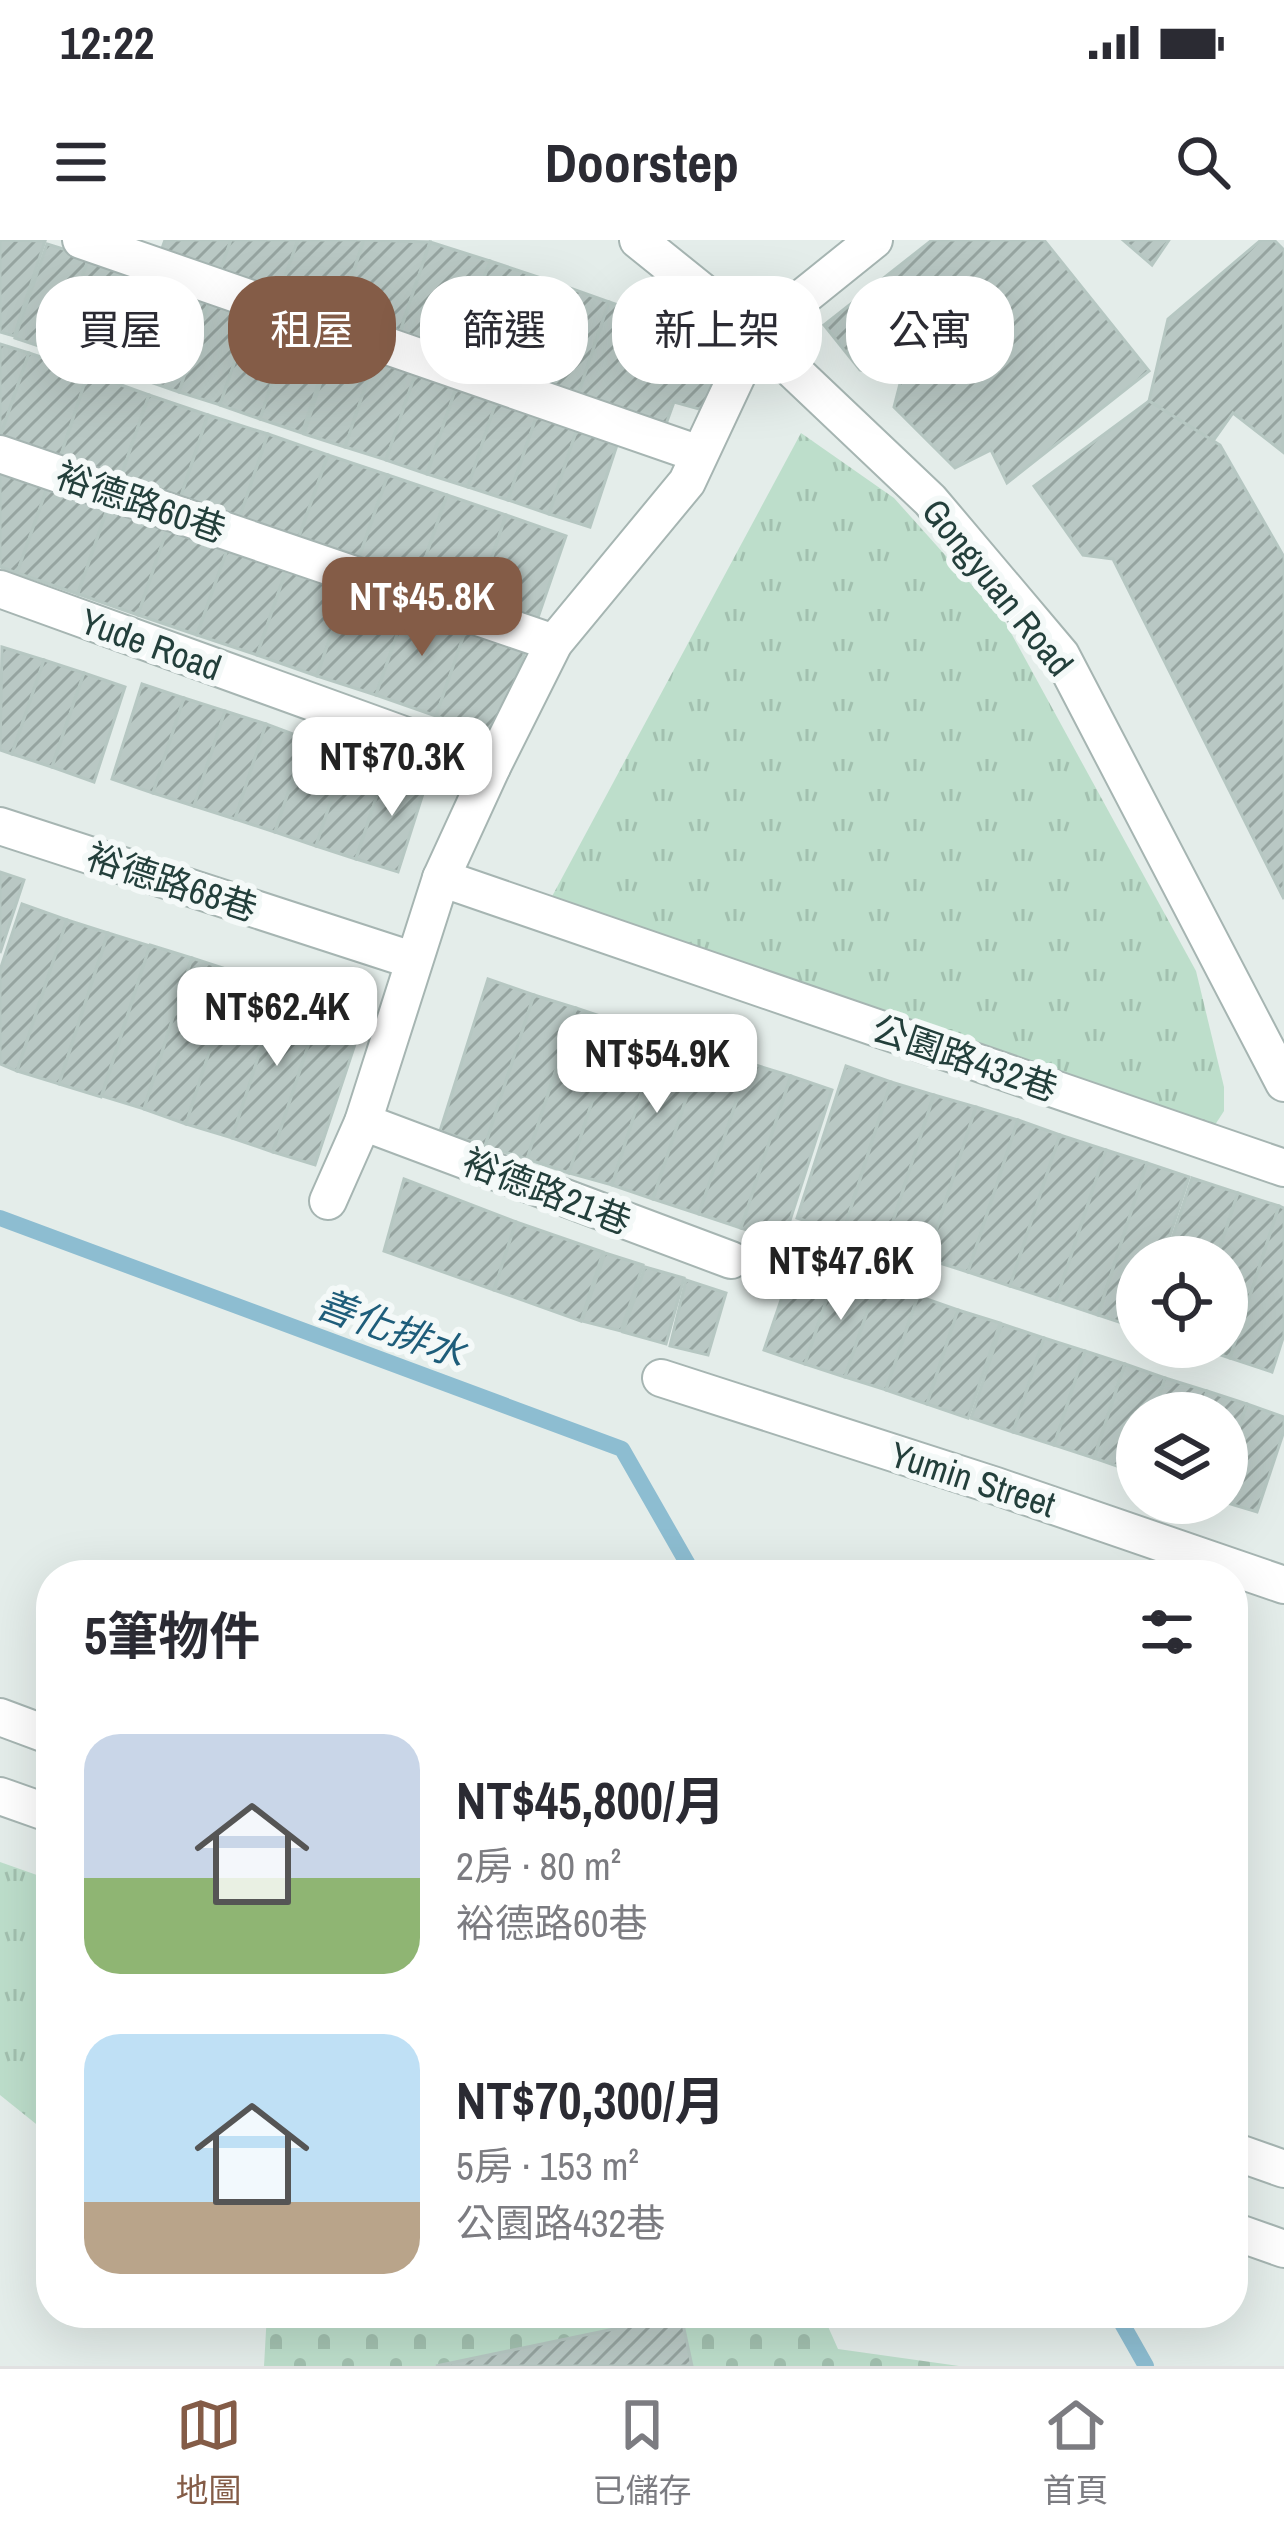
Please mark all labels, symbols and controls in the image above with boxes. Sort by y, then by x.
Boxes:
text: 12:22 [60,12,154,73]
text: Doorstep [545,126,739,199]
icon: menu [48,129,114,195]
icon: search [1170,129,1236,195]
chip: 買屋 [36,276,204,384]
chip: 租屋 [228,276,396,384]
chip: 篩選 [420,276,588,384]
chip: 新上架 [612,276,822,384]
chip: 公寓 [846,276,1014,384]
street label: 裕德路60巷 [50,451,232,553]
street label: Gongyuan Road [912,488,1084,686]
pin: NT$45.8K [298,557,546,659]
text: NT$45.8K [349,570,495,622]
street label: Yude Road [74,596,228,692]
pin: NT$70.3K [268,717,516,819]
text: NT$70.3K [319,730,465,782]
street label: 裕德路68巷 [80,832,264,932]
pin: NT$62.4K [153,967,401,1069]
text: NT$62.4K [204,980,350,1032]
street label: 公園路432巷 [866,1004,1064,1112]
pin: NT$54.9K [533,1014,781,1116]
text: NT$54.9K [584,1027,730,1079]
street label: 裕德路21巷 [456,1137,638,1245]
pin: NT$47.6K [717,1221,965,1323]
text: NT$47.6K [768,1234,914,1286]
map controls [1116,1236,1248,1524]
button: locate [1116,1236,1248,1368]
water label: 善化排水 [309,1277,475,1380]
button: layers [1116,1392,1248,1524]
street label: Yumin Street [884,1430,1062,1528]
icon: filters [1134,1599,1200,1665]
text: 5筆物件 [84,1601,260,1670]
text: NT$45,800/月 [456,1766,726,1835]
icon: home [180,1782,324,1926]
text: 2房 · 80 m² [456,1840,621,1892]
text: 裕德路60巷 [456,1897,648,1949]
text: NT$70,300/月 [456,2066,726,2135]
icon: home [180,2082,324,2226]
text: 5房 · 153 m² [456,2140,639,2192]
text: 公園路432巷 [456,2197,665,2249]
tab: 地圖 [176,2392,242,2512]
tab: 已儲存 [593,2392,692,2512]
tab: 首頁 [1043,2392,1109,2512]

